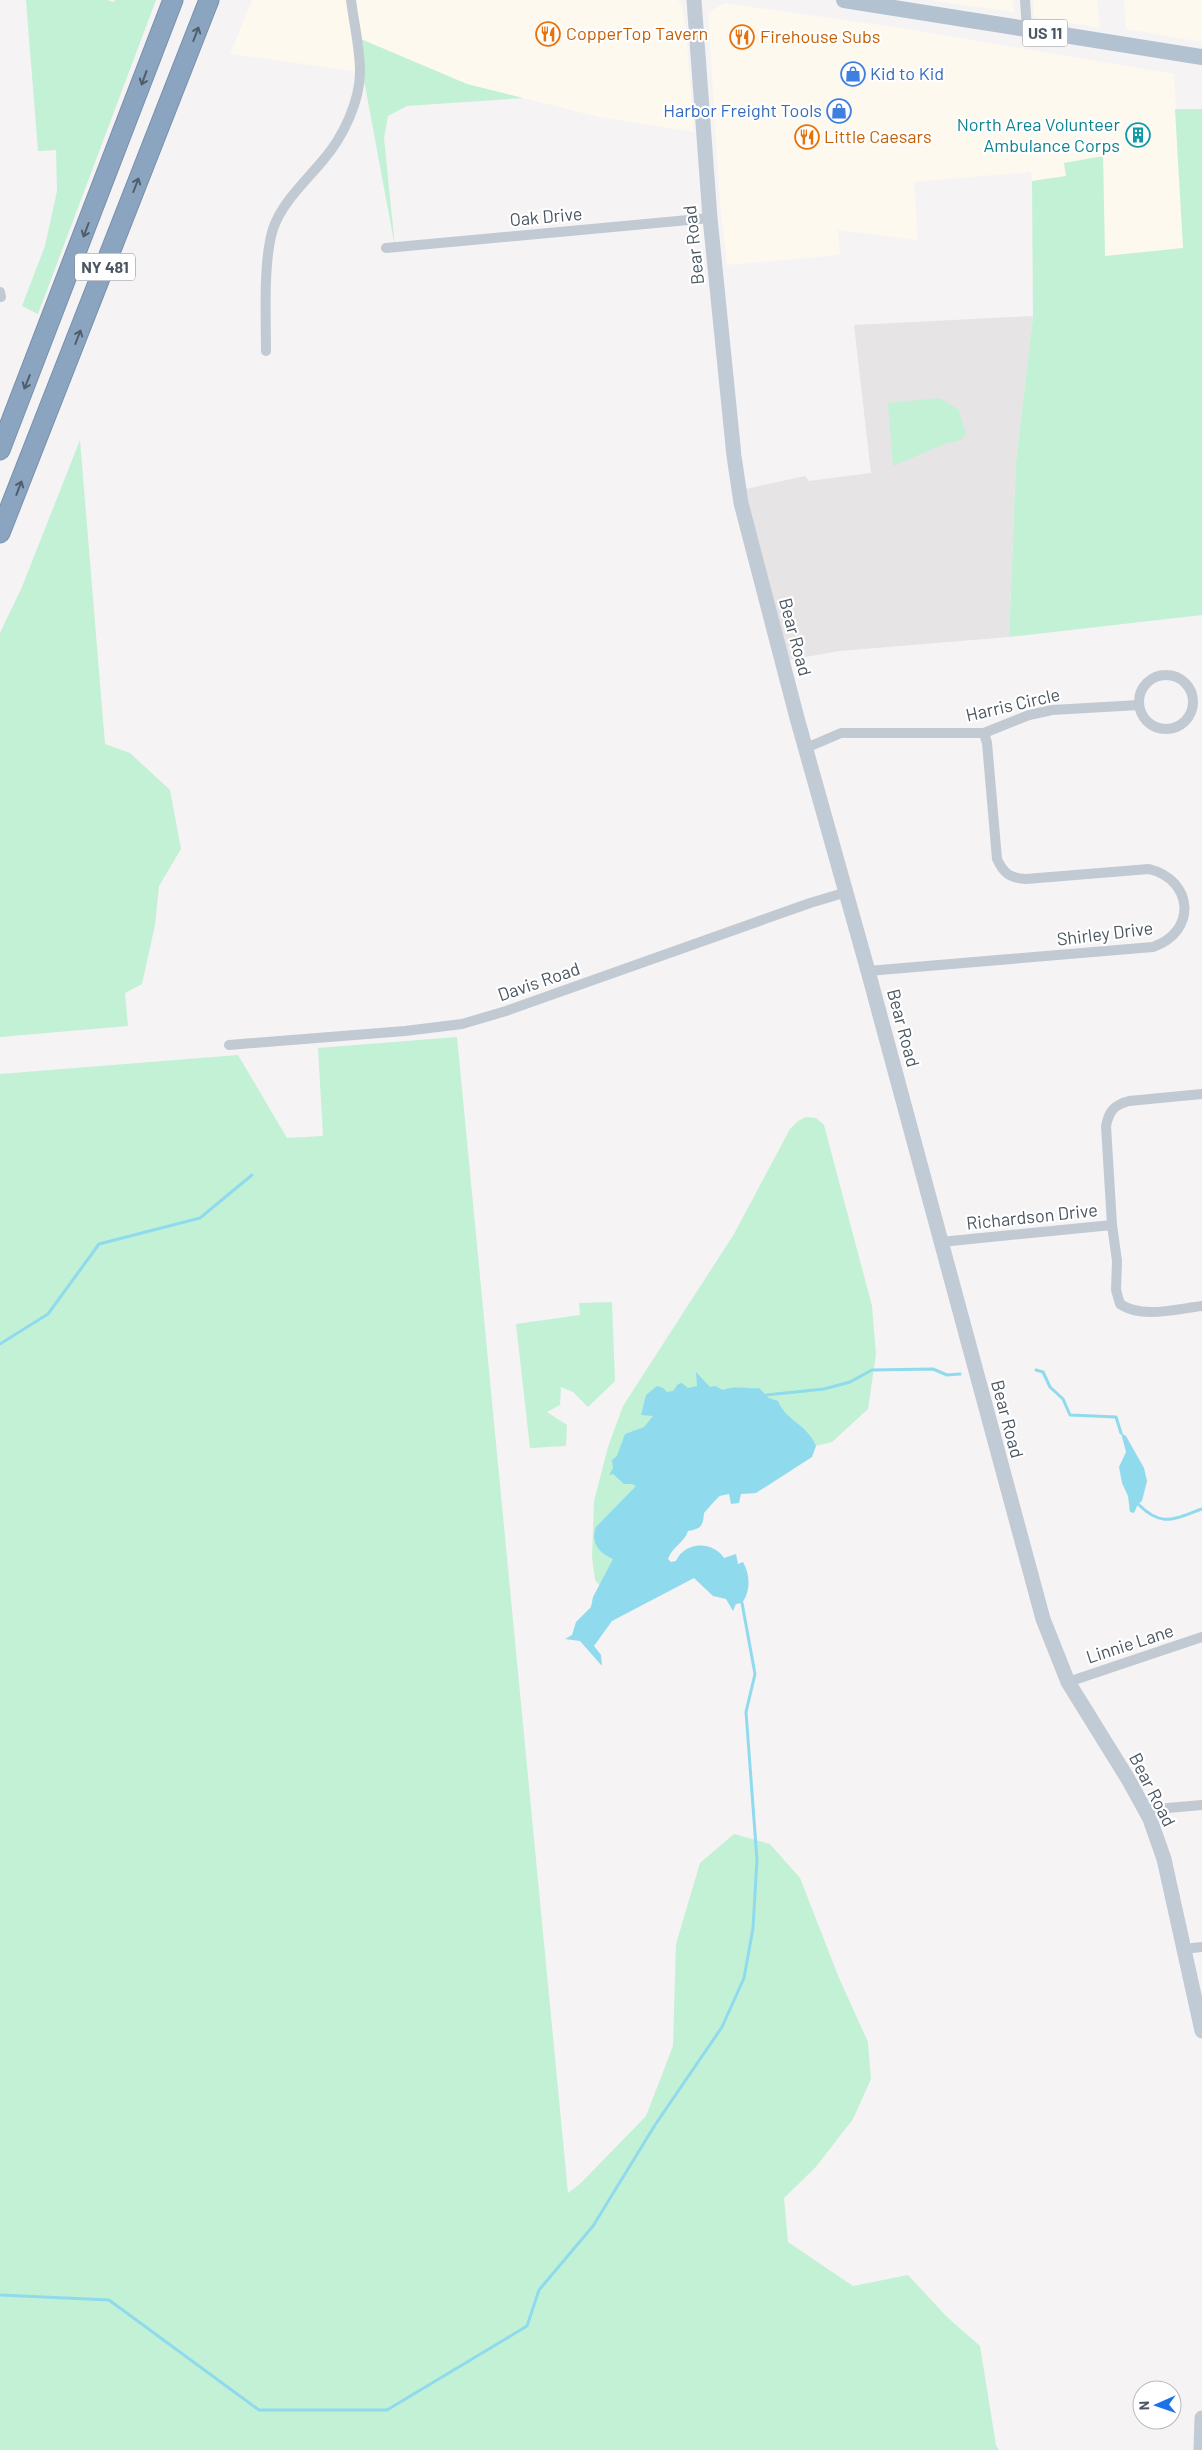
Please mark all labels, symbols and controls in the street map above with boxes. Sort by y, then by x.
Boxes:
road number: US 11 [1022,19,1068,46]
restaurant icon: CopperTop Tavern [535,21,561,47]
place label: CopperTop Tavern [566,22,708,44]
restaurant icon: Firehouse Subs [729,24,755,50]
place label: Firehouse Subs [760,25,880,47]
one-way arrow [192,27,201,42]
shop icon: Kid to Kid [840,61,866,87]
place label: Kid to Kid [870,62,944,84]
one-way arrow [139,70,148,86]
shop icon: Harbor Freight Tools [826,98,852,124]
place label: Harbor Freight Tools [663,99,822,121]
place label: North Area Volunteer Ambulance Corps [957,113,1120,156]
building icon: North Area Volunteer Ambulance Corps [1125,122,1151,148]
restaurant icon: Little Caesars [794,124,820,150]
place label: Little Caesars [824,125,932,147]
one-way arrow [132,178,141,193]
street label: Oak Drive [509,202,583,230]
street label: Bear Road [678,204,708,286]
one-way arrow [81,222,90,237]
road number: NY 481 [75,253,135,280]
one-way arrow [74,329,83,344]
one-way arrow [21,374,30,389]
one-way arrow [15,481,24,496]
street label: Bear Road [775,595,817,678]
street label: Harris Circle [964,683,1062,726]
street label: Shirley Drive [1055,916,1154,950]
street label: Davis Road [495,957,583,1005]
street label: Bear Road [883,986,925,1069]
street label: Richardson Drive [965,1198,1099,1234]
street label: Bear Road [987,1377,1029,1460]
street label: Linnie Lane [1083,1619,1176,1668]
street label: Bear Road [1125,1749,1181,1830]
north arrow [1132,2380,1182,2430]
text: N [1135,2401,1152,2410]

